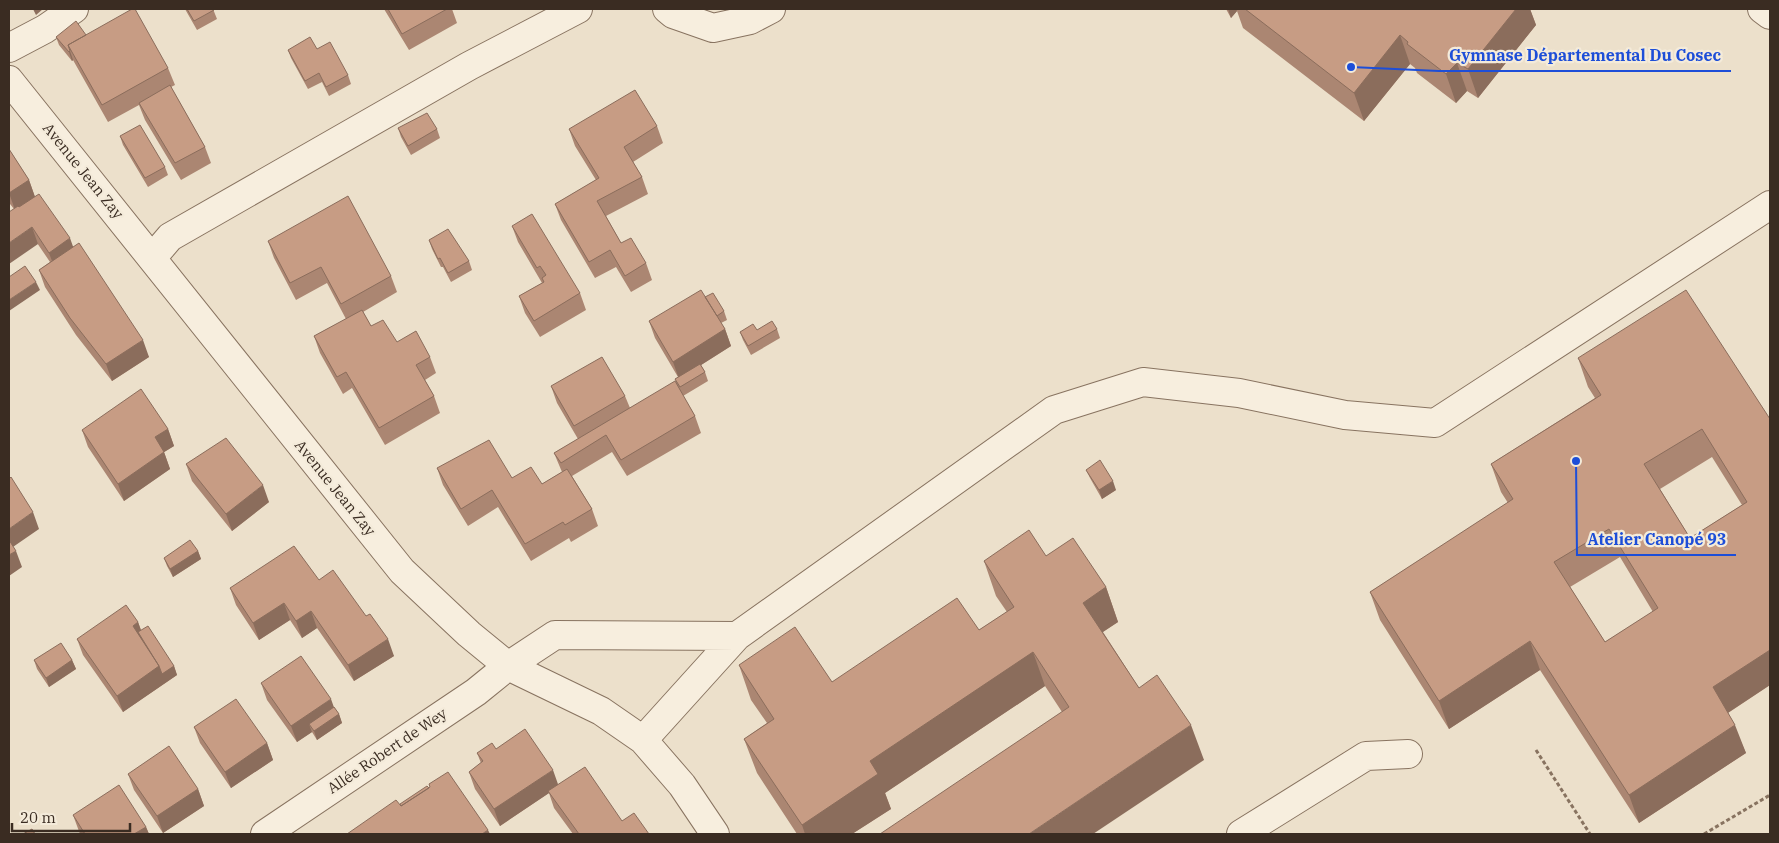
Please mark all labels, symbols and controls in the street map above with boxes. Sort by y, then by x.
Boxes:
callout: Gymnase Départemental Du Cosec [1439,40,1731,71]
text: Gymnase Départemental Du Cosec [1449,45,1722,65]
street label: Avenue Jean Zay [39,119,128,223]
street label: Avenue Jean Zay [291,436,380,540]
callout: Atelier Canopé 93 [1577,524,1736,555]
text: Atelier Canopé 93 [1588,529,1726,549]
street label: Allée Robert de Wey [323,704,450,798]
scale bar [12,800,130,832]
text: 20 m [20,808,56,827]

